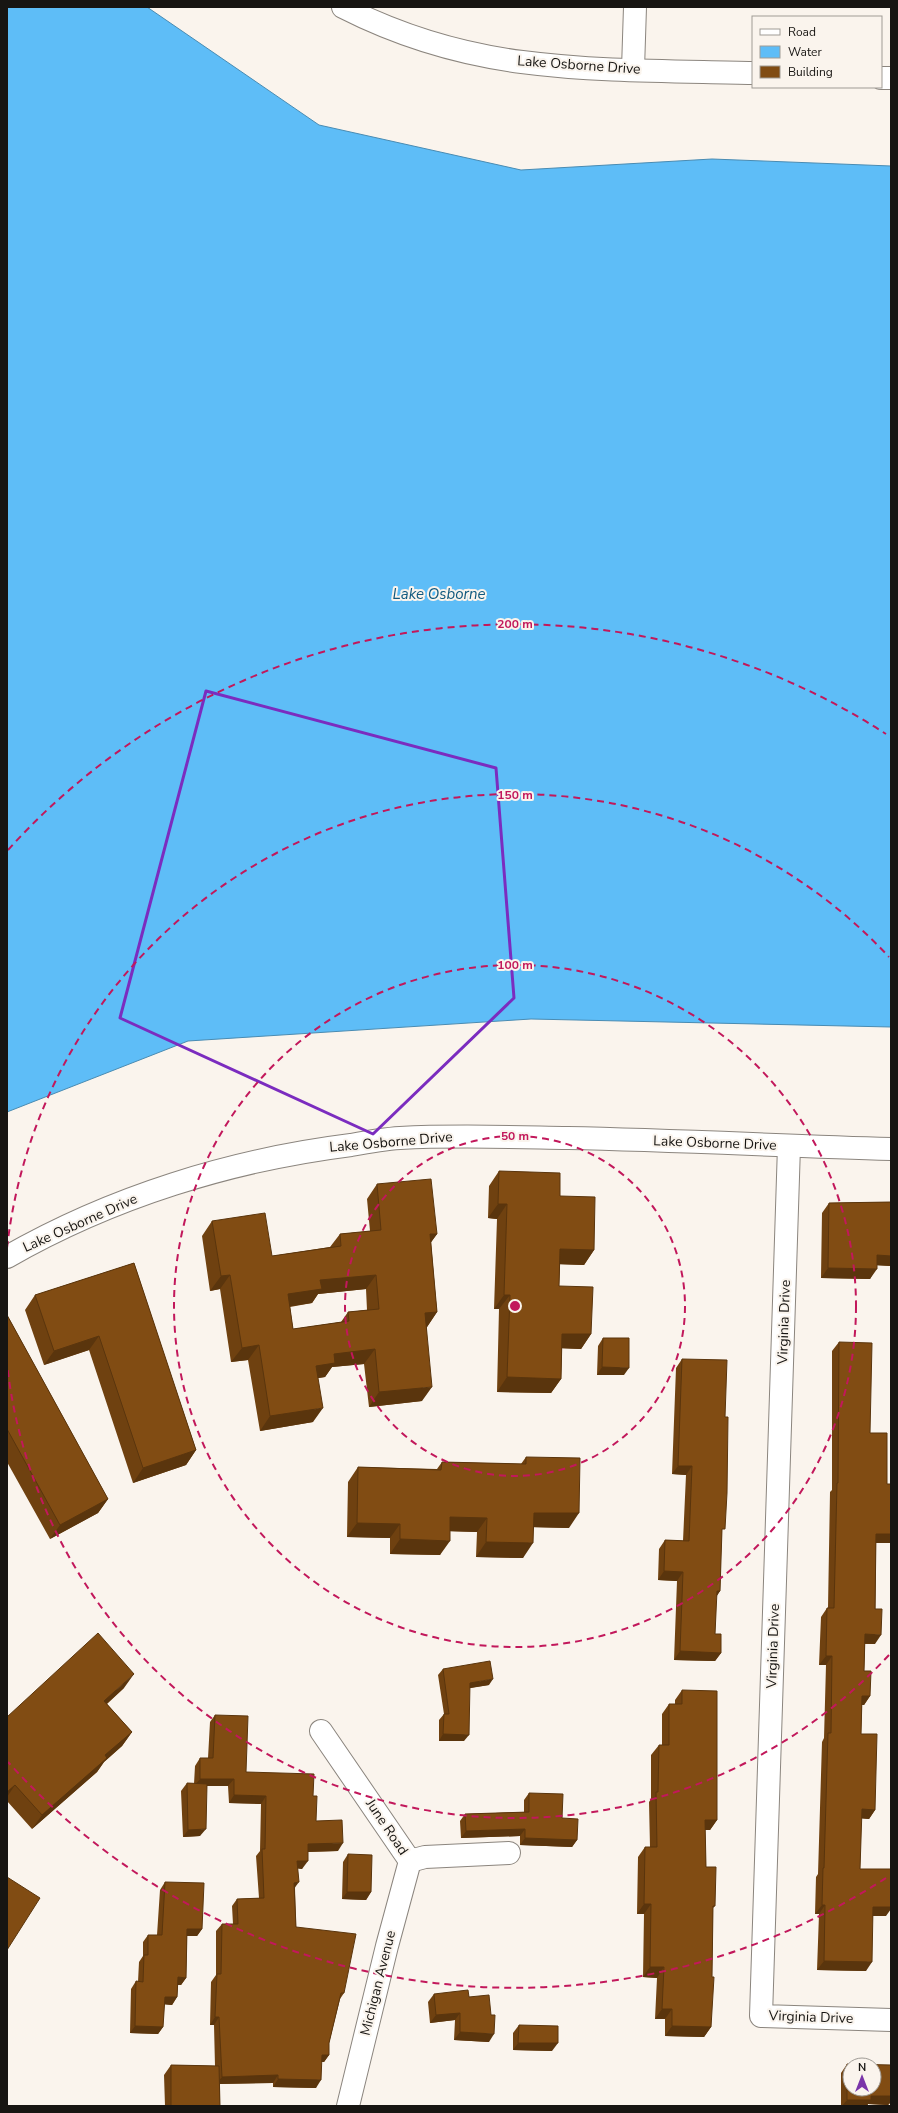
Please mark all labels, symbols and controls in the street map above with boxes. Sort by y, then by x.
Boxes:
legend [752,16,882,88]
text: Road [788,24,816,40]
text: Water [788,44,822,60]
street label: Lake Osborne Drive [517,51,641,79]
text: Building [788,64,833,80]
water label: Lake Osborne [393,584,485,604]
text: 200 m [497,616,533,632]
text: 150 m [497,787,533,803]
text: 100 m [497,957,533,973]
street label: Lake Osborne Drive [329,1127,453,1157]
text: 50 m [501,1128,529,1144]
street label: Lake Osborne Drive [653,1131,777,1155]
street label: Lake Osborne Drive [20,1189,140,1257]
street label: Virginia Drive [773,1279,795,1366]
centre of rings [508,1299,522,1313]
street label: Virginia Drive [762,1603,784,1690]
street label: June Road [361,1794,413,1859]
street label: Michigan Avenue [356,1928,400,2038]
street label: Virginia Drive [767,2006,854,2028]
north arrow [842,2057,882,2097]
text: N [858,2060,866,2075]

